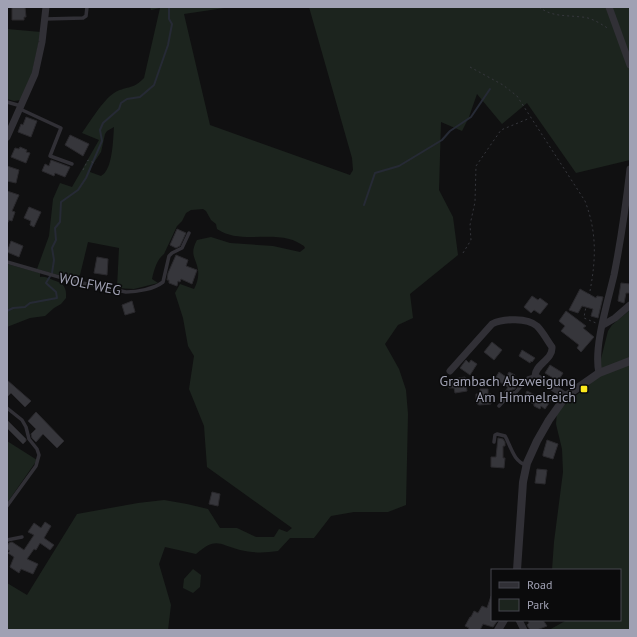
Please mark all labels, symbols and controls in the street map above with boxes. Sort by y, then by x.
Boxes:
street label: WOLFWEG [57,269,123,299]
place label: Grambach Abzweigung Am Himmelreich [440,372,576,406]
marker: Grambach Abzweigung Am Himmelreich [579,384,589,394]
legend [491,569,621,621]
text: Road [527,577,552,592]
text: Park [527,597,549,612]

